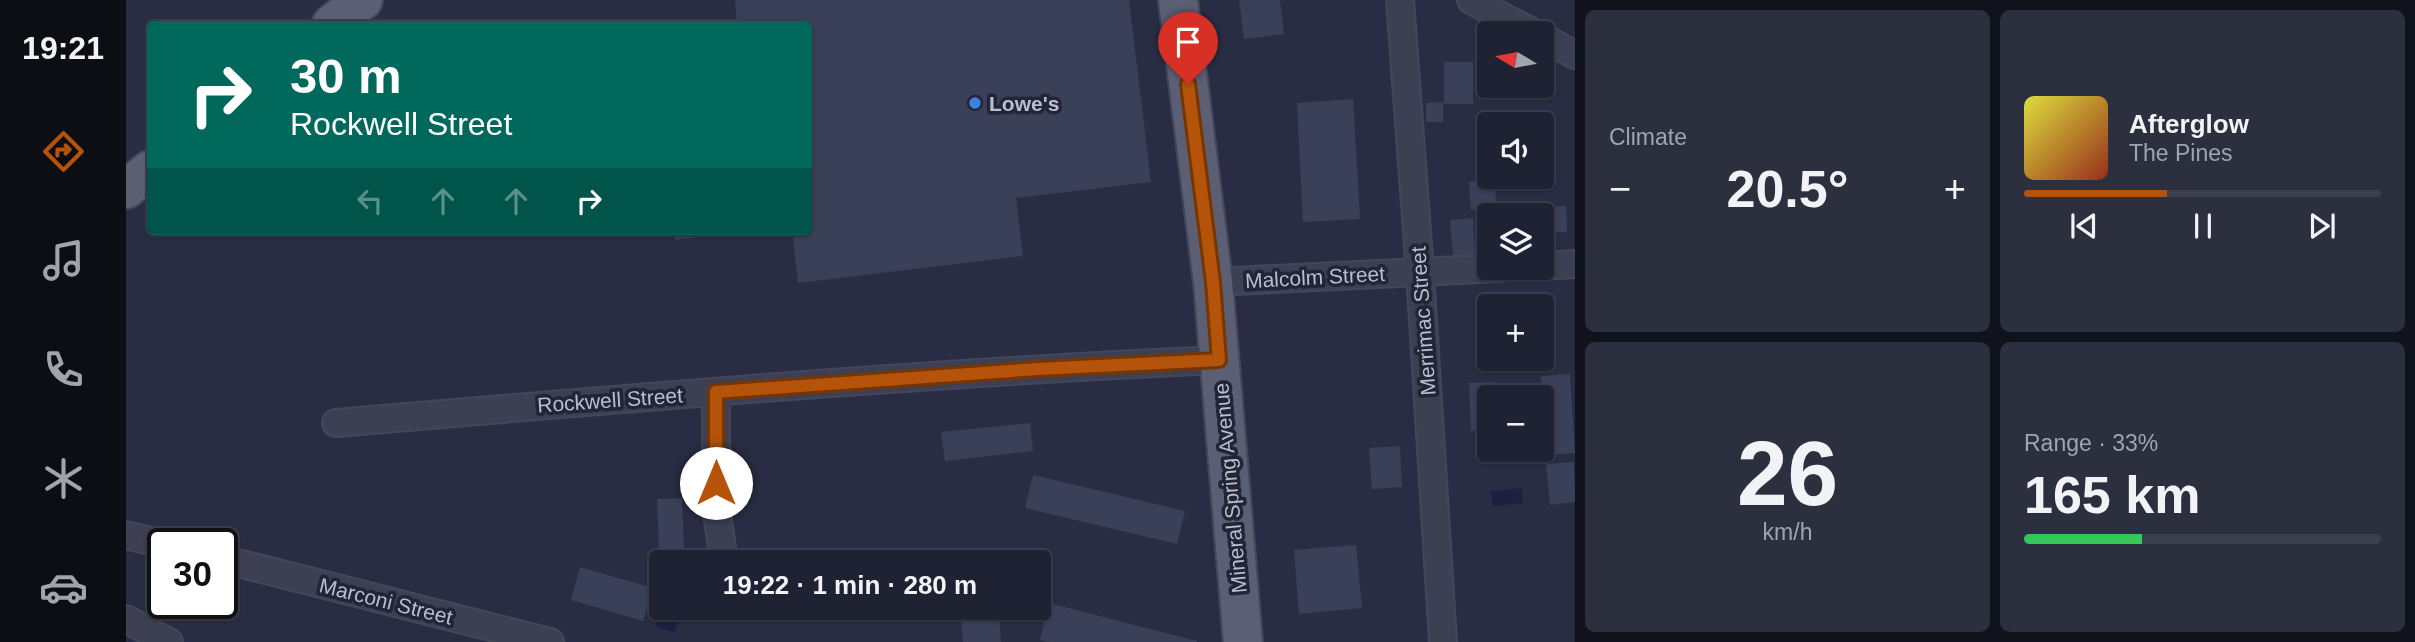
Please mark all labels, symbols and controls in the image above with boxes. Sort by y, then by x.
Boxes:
pin [1158,12.0,1218,84]
north arrow [1477,21,1554,98]
map controls [1477,21,1554,462]
icon: arrive [1169,23,1207,61]
text: 19:21 [22,30,104,66]
icon: right [175,49,266,140]
text: 30 m [290,49,402,103]
place label: Lowe's [989,92,1059,115]
marker: Lowe's [967,95,983,111]
text: Rockwell Street [290,106,512,142]
text: Afterglow [2129,109,2249,139]
button: sound [1477,112,1554,189]
text: Climate [1609,124,1687,150]
icon: directions [39,127,88,176]
text: The Pines [2129,140,2233,166]
text: 20.5° [1726,160,1849,218]
text: − [1609,168,1631,210]
text: + [1944,168,1966,210]
icon: left [351,182,389,220]
icon: ahead [424,182,462,220]
icon: ahead [497,182,535,220]
icon: right [570,182,608,220]
button: layers [1477,203,1554,280]
icon: previous [2065,207,2103,245]
icon: pause [2184,207,2222,245]
icon: next [2303,207,2341,245]
icon: music [39,236,88,285]
street label: Merrimac Street [1406,246,1440,396]
street label: Malcolm Street [1244,262,1386,292]
button: + [1477,294,1554,371]
icon: phone [39,345,88,394]
street label: Mineral Spring Avenue [1209,382,1251,594]
street label: Rockwell Street [536,383,684,417]
button: − [1477,385,1554,462]
text: 26 [1737,423,1838,524]
text: Range · 33% [2024,430,2158,456]
position arrow [679,446,753,520]
icon: climate [39,454,88,503]
text: 165 km [2024,466,2200,524]
text: km/h [1763,519,1812,545]
speed limit sign: 30 [147,528,238,619]
icon: car [39,563,88,612]
text: 19:22 · 1 min · 280 m [723,570,977,600]
street label: Marconi Street [317,573,455,629]

